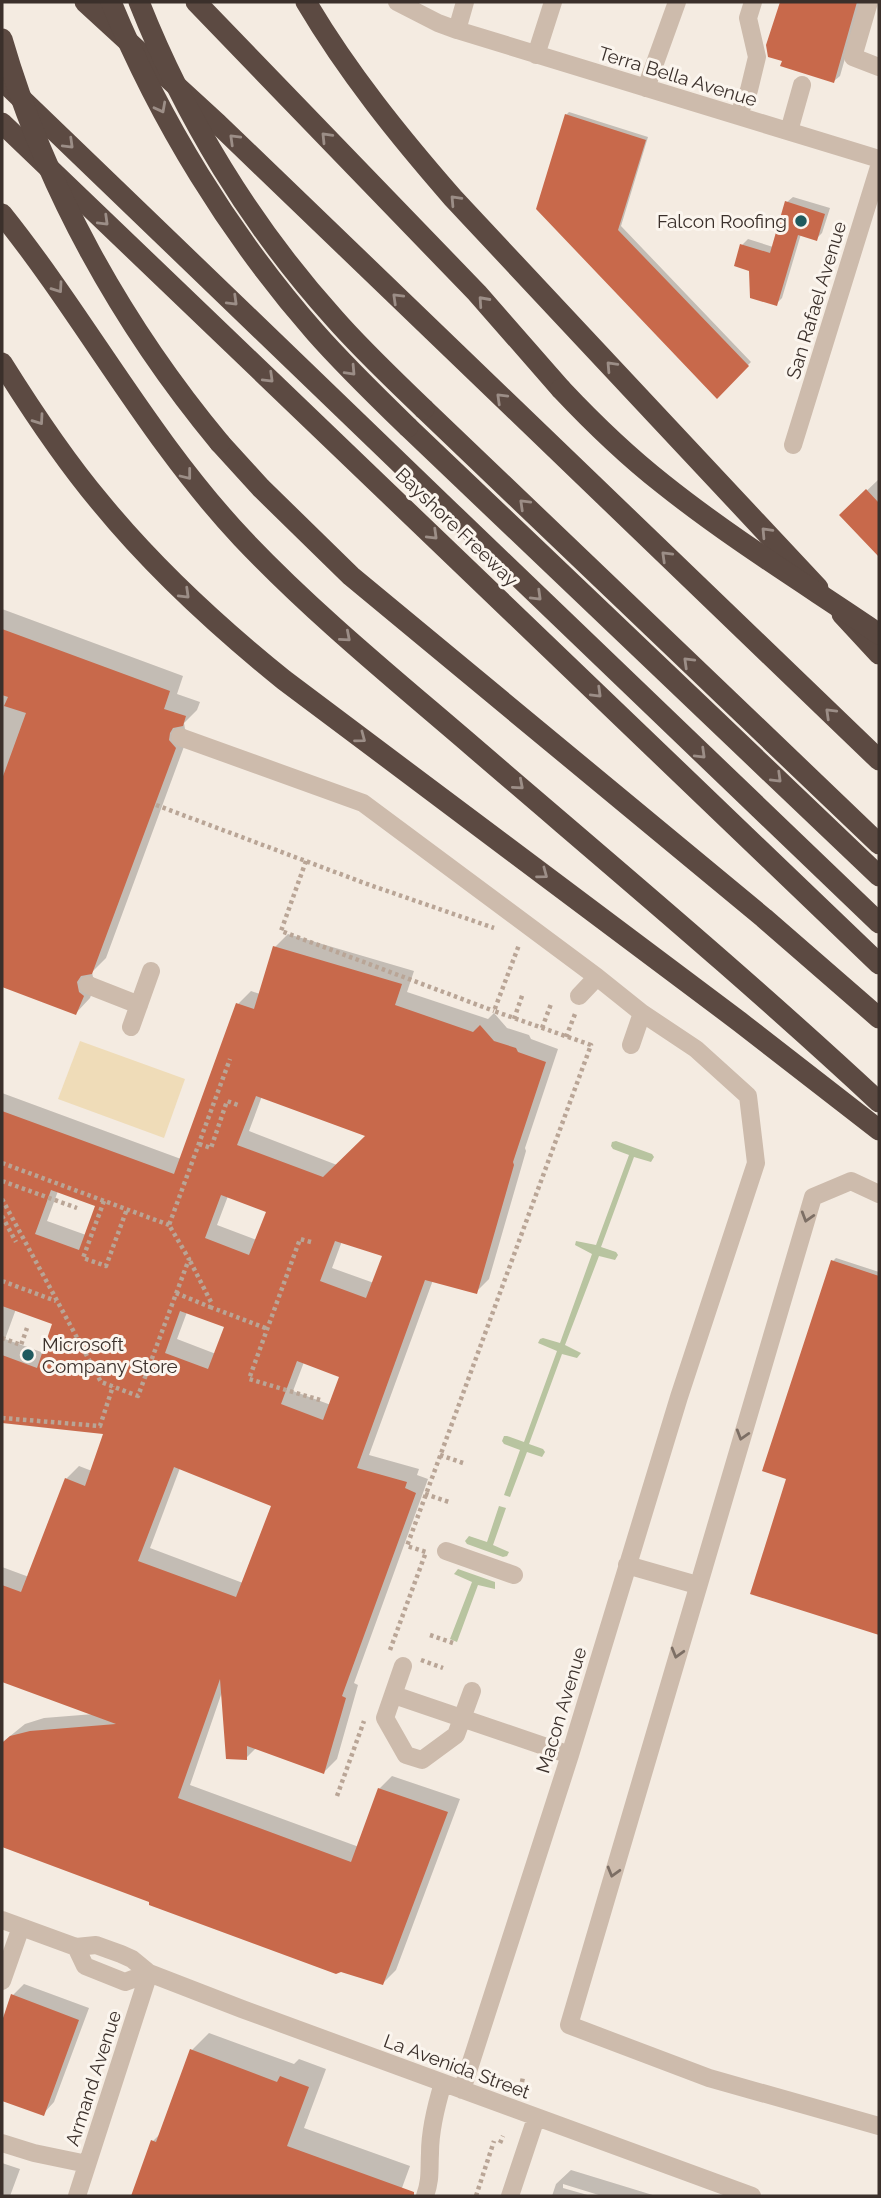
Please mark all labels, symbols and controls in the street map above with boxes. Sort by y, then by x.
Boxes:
street label: Terra Bella Avenue [596,41,760,111]
one-way arrow [153,101,166,113]
one-way arrow [321,132,334,145]
one-way arrow [61,135,74,148]
one-way arrow [229,135,242,148]
one-way arrow [451,195,463,208]
place label: Falcon Roofing [657,210,787,232]
one-way arrow [96,212,109,225]
marker: Falcon Roofing [793,213,809,229]
street label: San Rafael Avenue [782,219,850,381]
one-way arrow [50,280,62,293]
one-way arrow [225,292,238,305]
one-way arrow [392,293,405,306]
one-way arrow [479,296,492,309]
one-way arrow [606,361,619,374]
one-way arrow [343,363,355,376]
one-way arrow [261,369,274,382]
one-way arrow [497,394,510,407]
one-way arrow [31,413,44,426]
street label: Bayshore Freeway [391,463,523,591]
one-way arrow [179,467,192,479]
one-way arrow [519,500,532,513]
one-way arrow [425,527,438,540]
one-way arrow [761,527,774,540]
one-way arrow [661,551,674,564]
one-way arrow [177,585,190,598]
one-way arrow [529,587,542,600]
one-way arrow [338,629,351,641]
one-way arrow [683,657,696,670]
one-way arrow [589,684,602,697]
one-way arrow [825,709,838,722]
one-way arrow [353,729,366,742]
one-way arrow [693,745,706,758]
one-way arrow [768,770,781,783]
one-way arrow [510,777,523,789]
one-way arrow [536,866,548,878]
one-way arrow [801,1211,816,1223]
place label: Microsoft Company Store [42,1333,178,1377]
marker: Microsoft Company Store [20,1347,36,1363]
one-way arrow [736,1429,751,1441]
street label: Macon Avenue [531,1644,591,1776]
one-way arrow [671,1647,686,1659]
one-way arrow [607,1865,622,1877]
street label: Armand Avenue [61,2007,125,2149]
street label: La Avenida Street [381,2029,534,2103]

